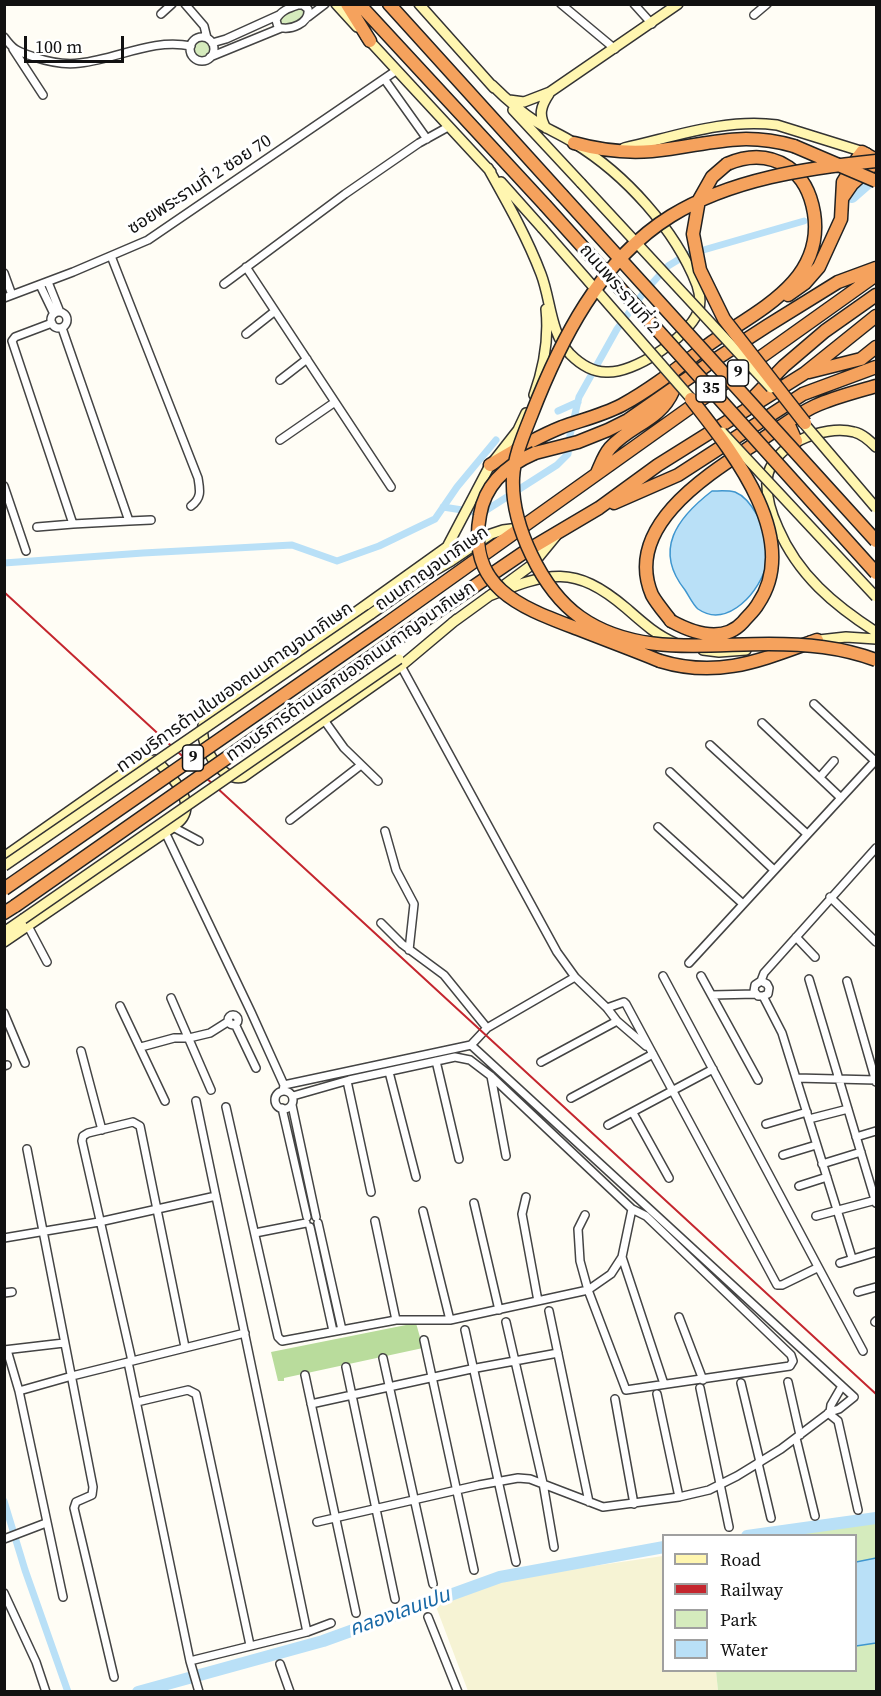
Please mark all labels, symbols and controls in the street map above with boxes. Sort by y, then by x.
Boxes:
scale bar [27,24,128,62]
text: 100 m [35,34,82,59]
street label: ซอยพระรามที่ 2 ซอย 70 [124,130,276,240]
street label: ถนนพระรามที่ 2 [574,240,664,338]
road number: 9 [728,360,748,386]
road number: 35 [696,376,726,402]
street label: ถนนกาญจนาภิเษก [371,522,493,616]
street label: ทางบริการด้านนอกของถนนกาญจนาภิเษก [222,577,480,767]
street label: ทางบริการด้านในของถนนกาญจนาภิเษก [113,598,357,778]
road number: 9 [182,745,204,771]
legend [662,1534,857,1672]
text: Road [720,1547,761,1572]
text: Railway [720,1577,783,1602]
water label: คลองเลนเปน [346,1584,454,1642]
text: Park [720,1607,757,1632]
text: Water [720,1637,768,1662]

